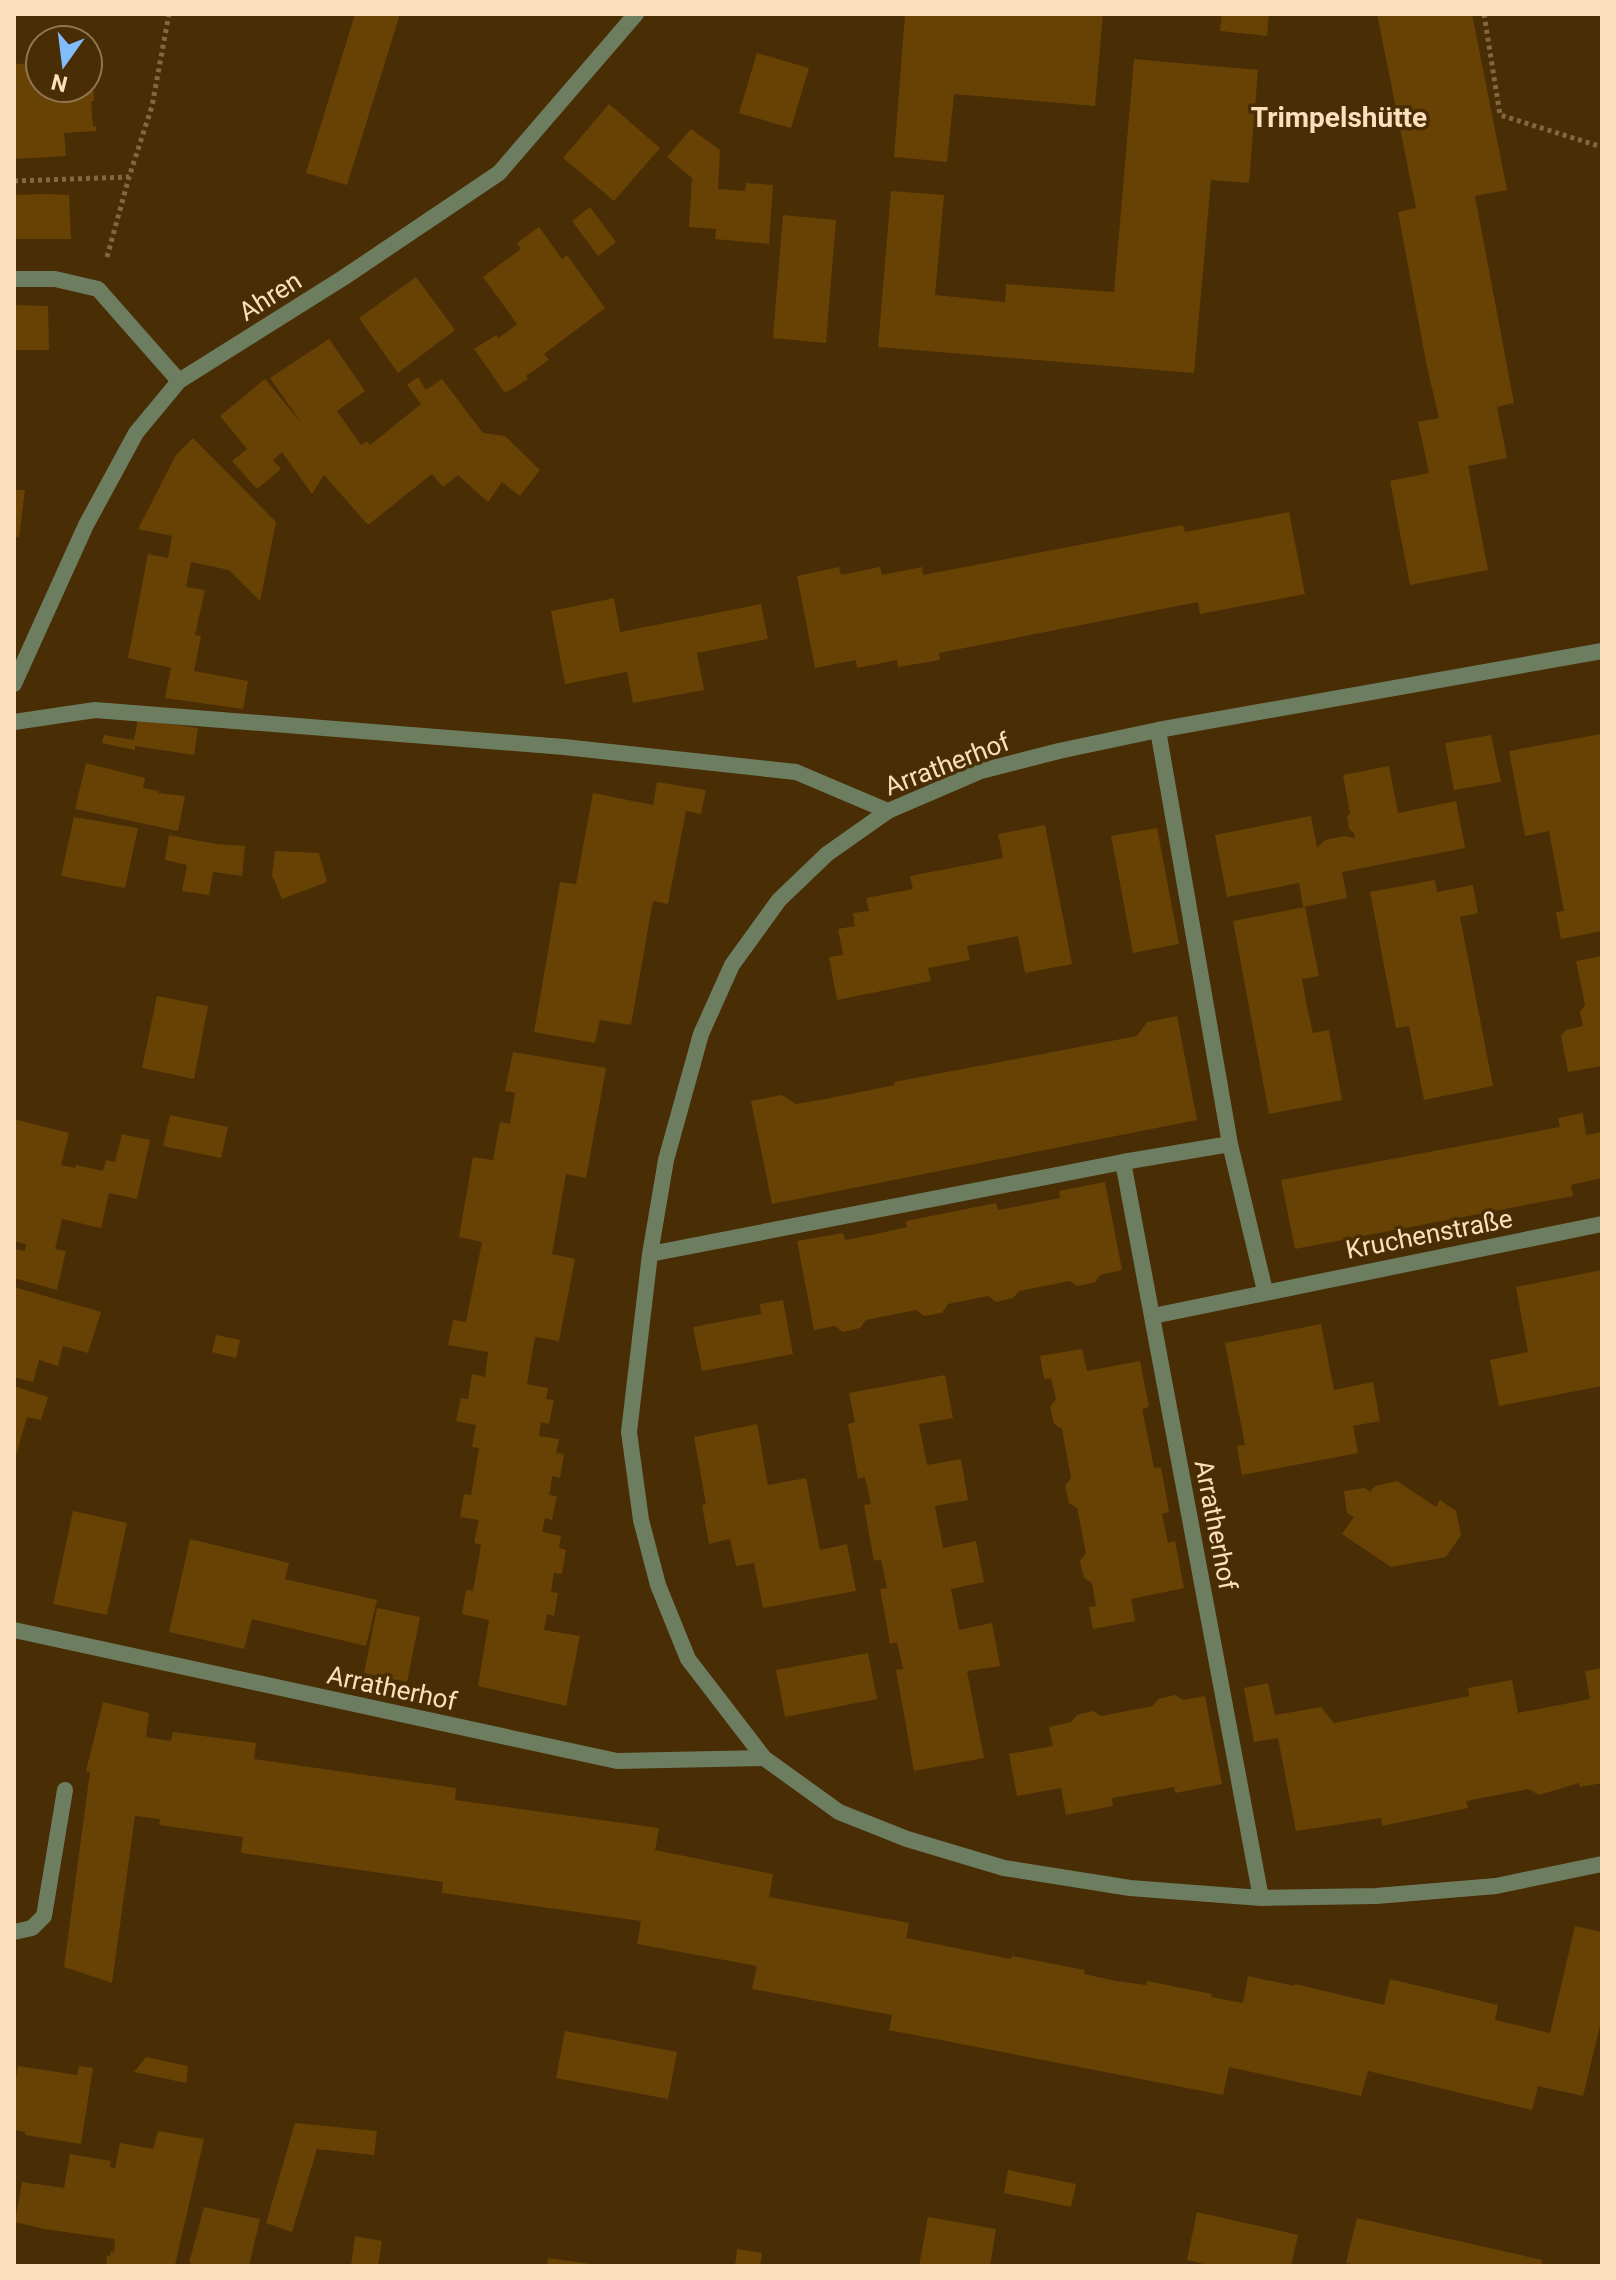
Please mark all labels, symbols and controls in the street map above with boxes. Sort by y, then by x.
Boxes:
north arrow [24,24,104,104]
text: N [49,69,70,97]
district label: Trimpelshütte [1251,101,1427,134]
street label: Ahren [233,265,307,327]
street label: Arratherhof [880,726,1015,802]
street label: Kruchenstraße [1343,1203,1515,1265]
street label: Arratherhof [1189,1457,1243,1594]
street label: Arratherhof [324,1660,461,1717]

